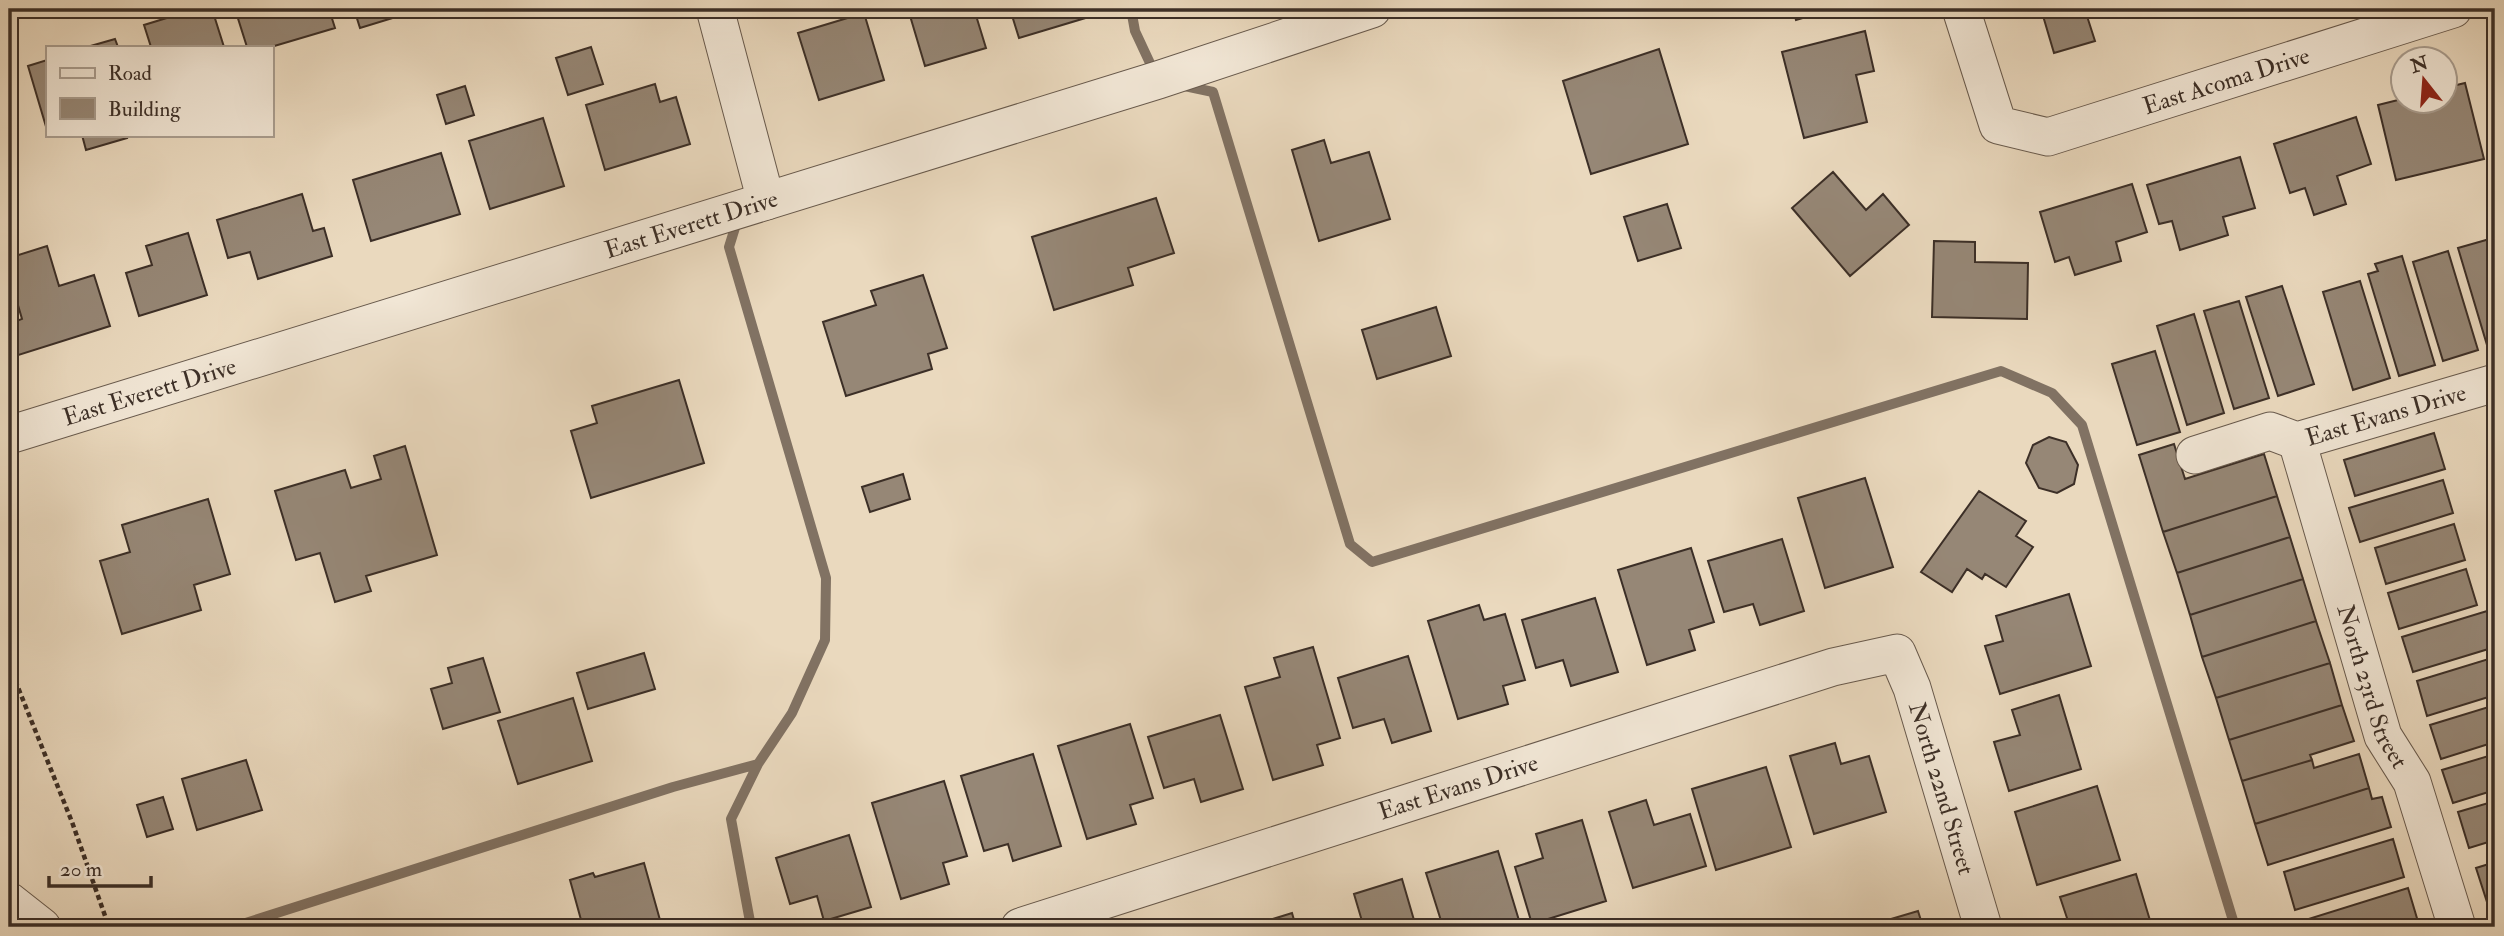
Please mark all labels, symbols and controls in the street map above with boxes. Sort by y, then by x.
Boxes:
street label: East Acoma Drive [2139,40,2313,122]
legend [46,46,273,136]
north arrow [2388,46,2458,116]
text: N [2407,50,2432,79]
text: Road [108,60,153,87]
text: Building [108,96,181,123]
street label: East Everett Drive [601,183,782,266]
street label: East Everett Drive [59,350,240,433]
street label: East Evans Drive [2302,377,2470,453]
street label: North 23rd Street [2330,601,2415,775]
street label: North 22nd Street [1902,699,1982,879]
street label: East Evans Drive [1374,747,1542,827]
scale bar [49,845,150,889]
text: 20 m [60,856,102,883]

